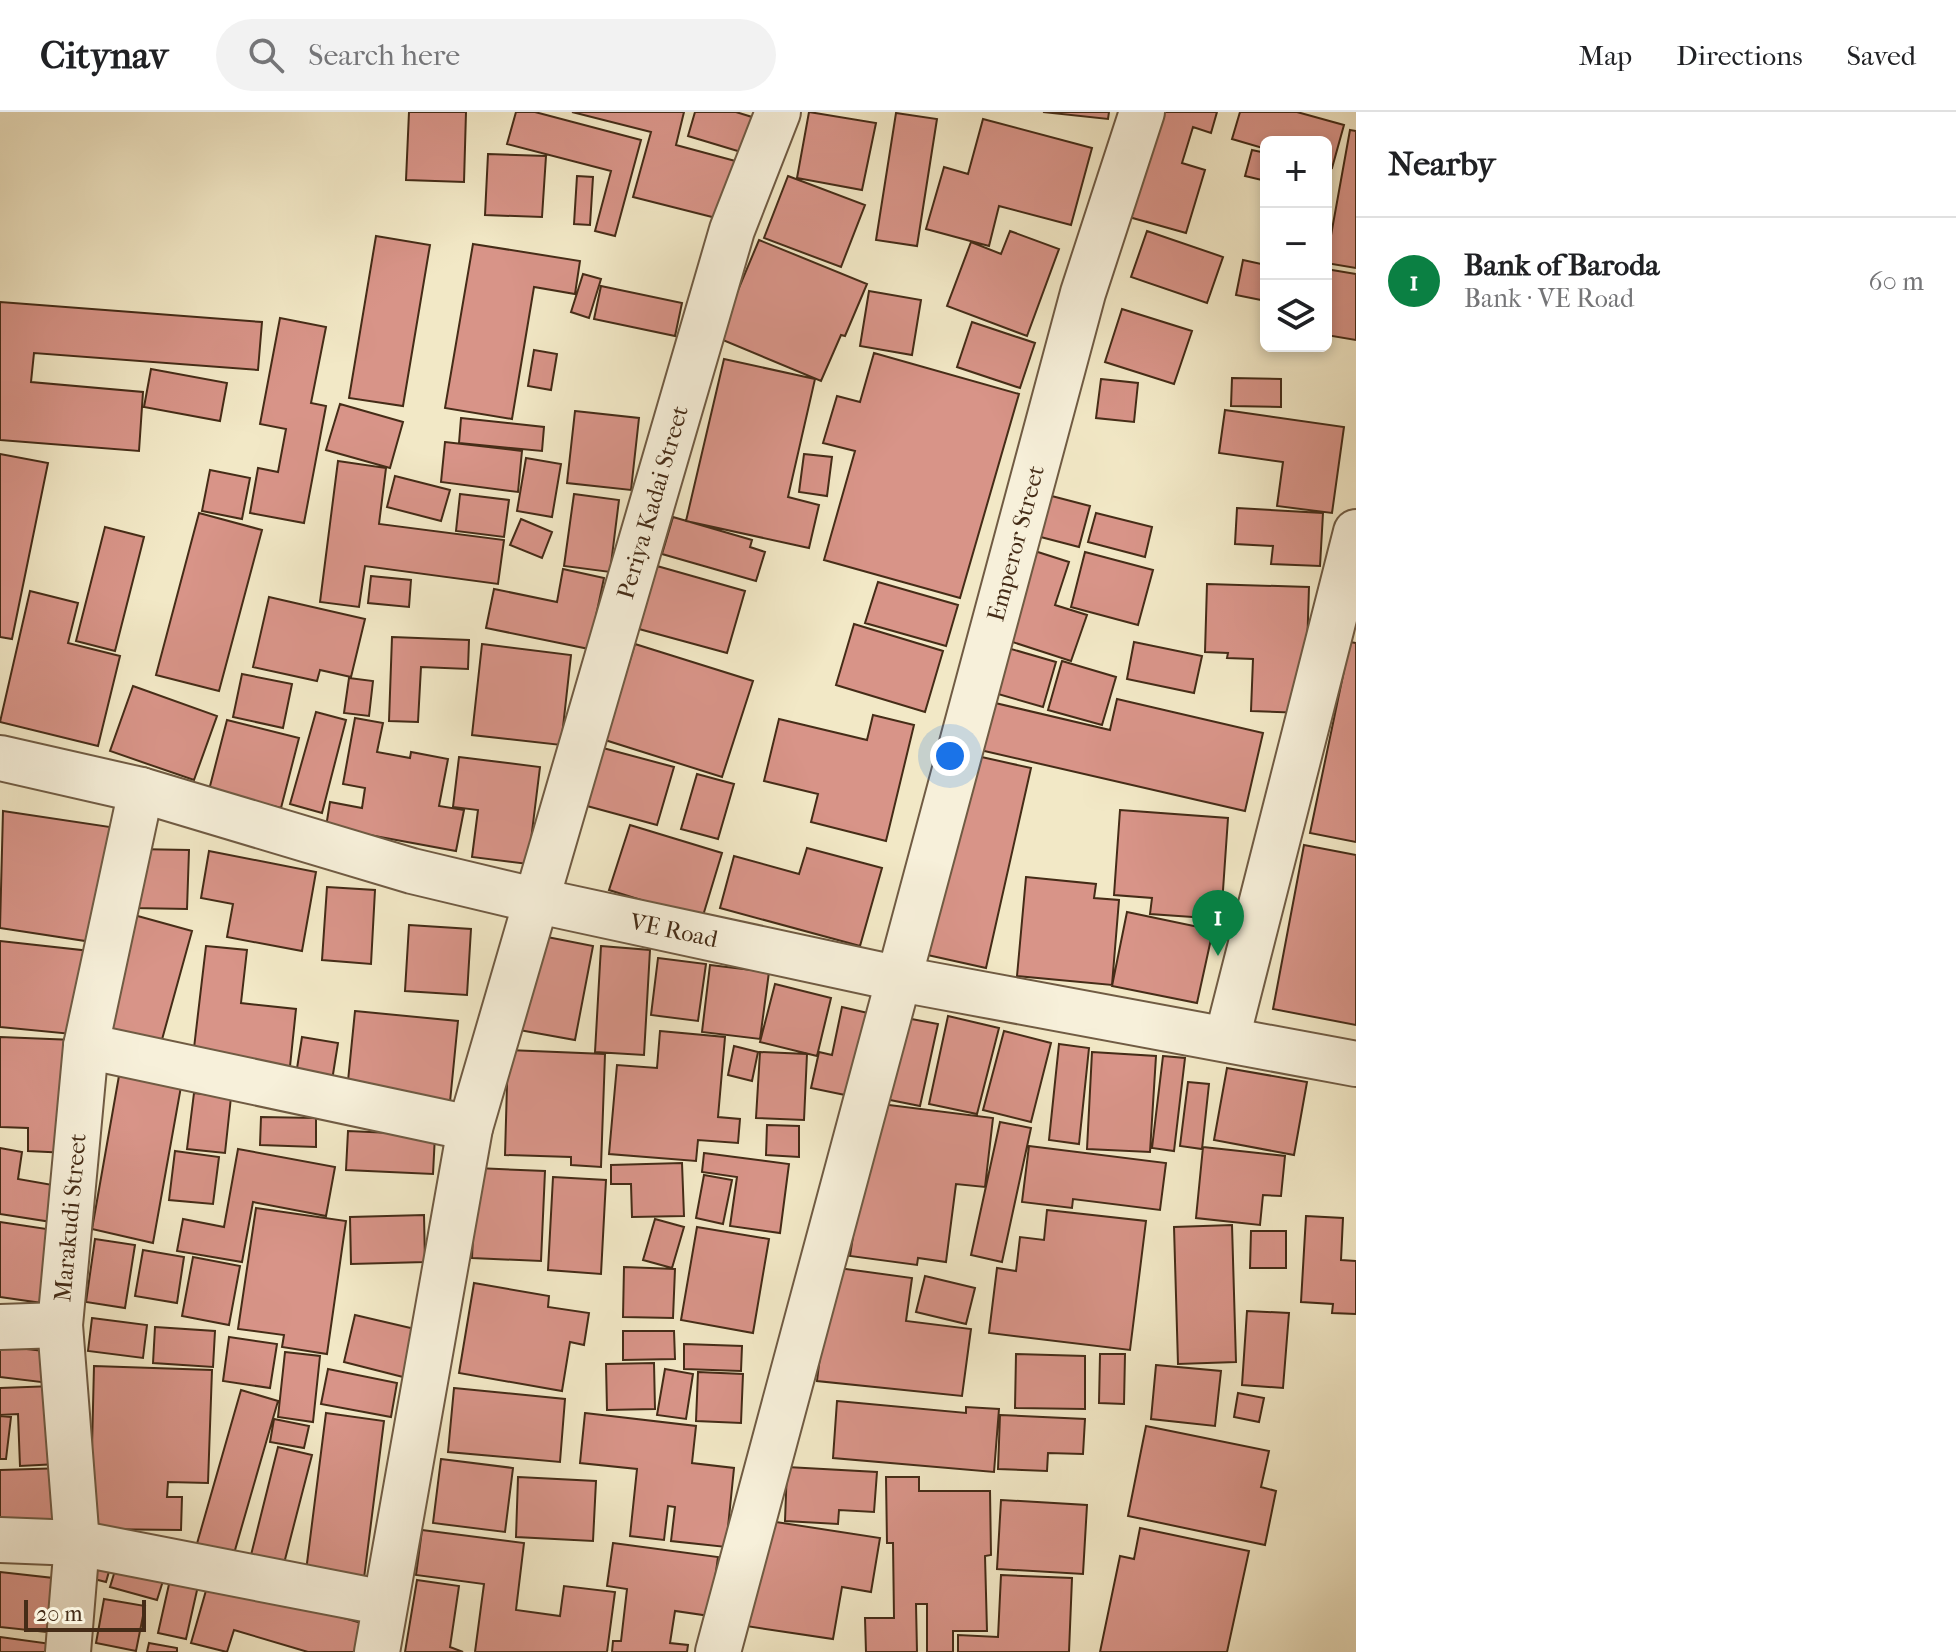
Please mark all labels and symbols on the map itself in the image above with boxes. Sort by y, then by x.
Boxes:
street label: Periya Kadai Street [611,402,694,602]
street label: Emperor Street [981,462,1050,624]
your location [930,736,970,776]
pin: 1 [1192,890,1244,956]
street label: VE Road [627,907,721,953]
street label: Marakudi Street [48,1132,92,1303]
scale bar [24,1596,146,1632]

